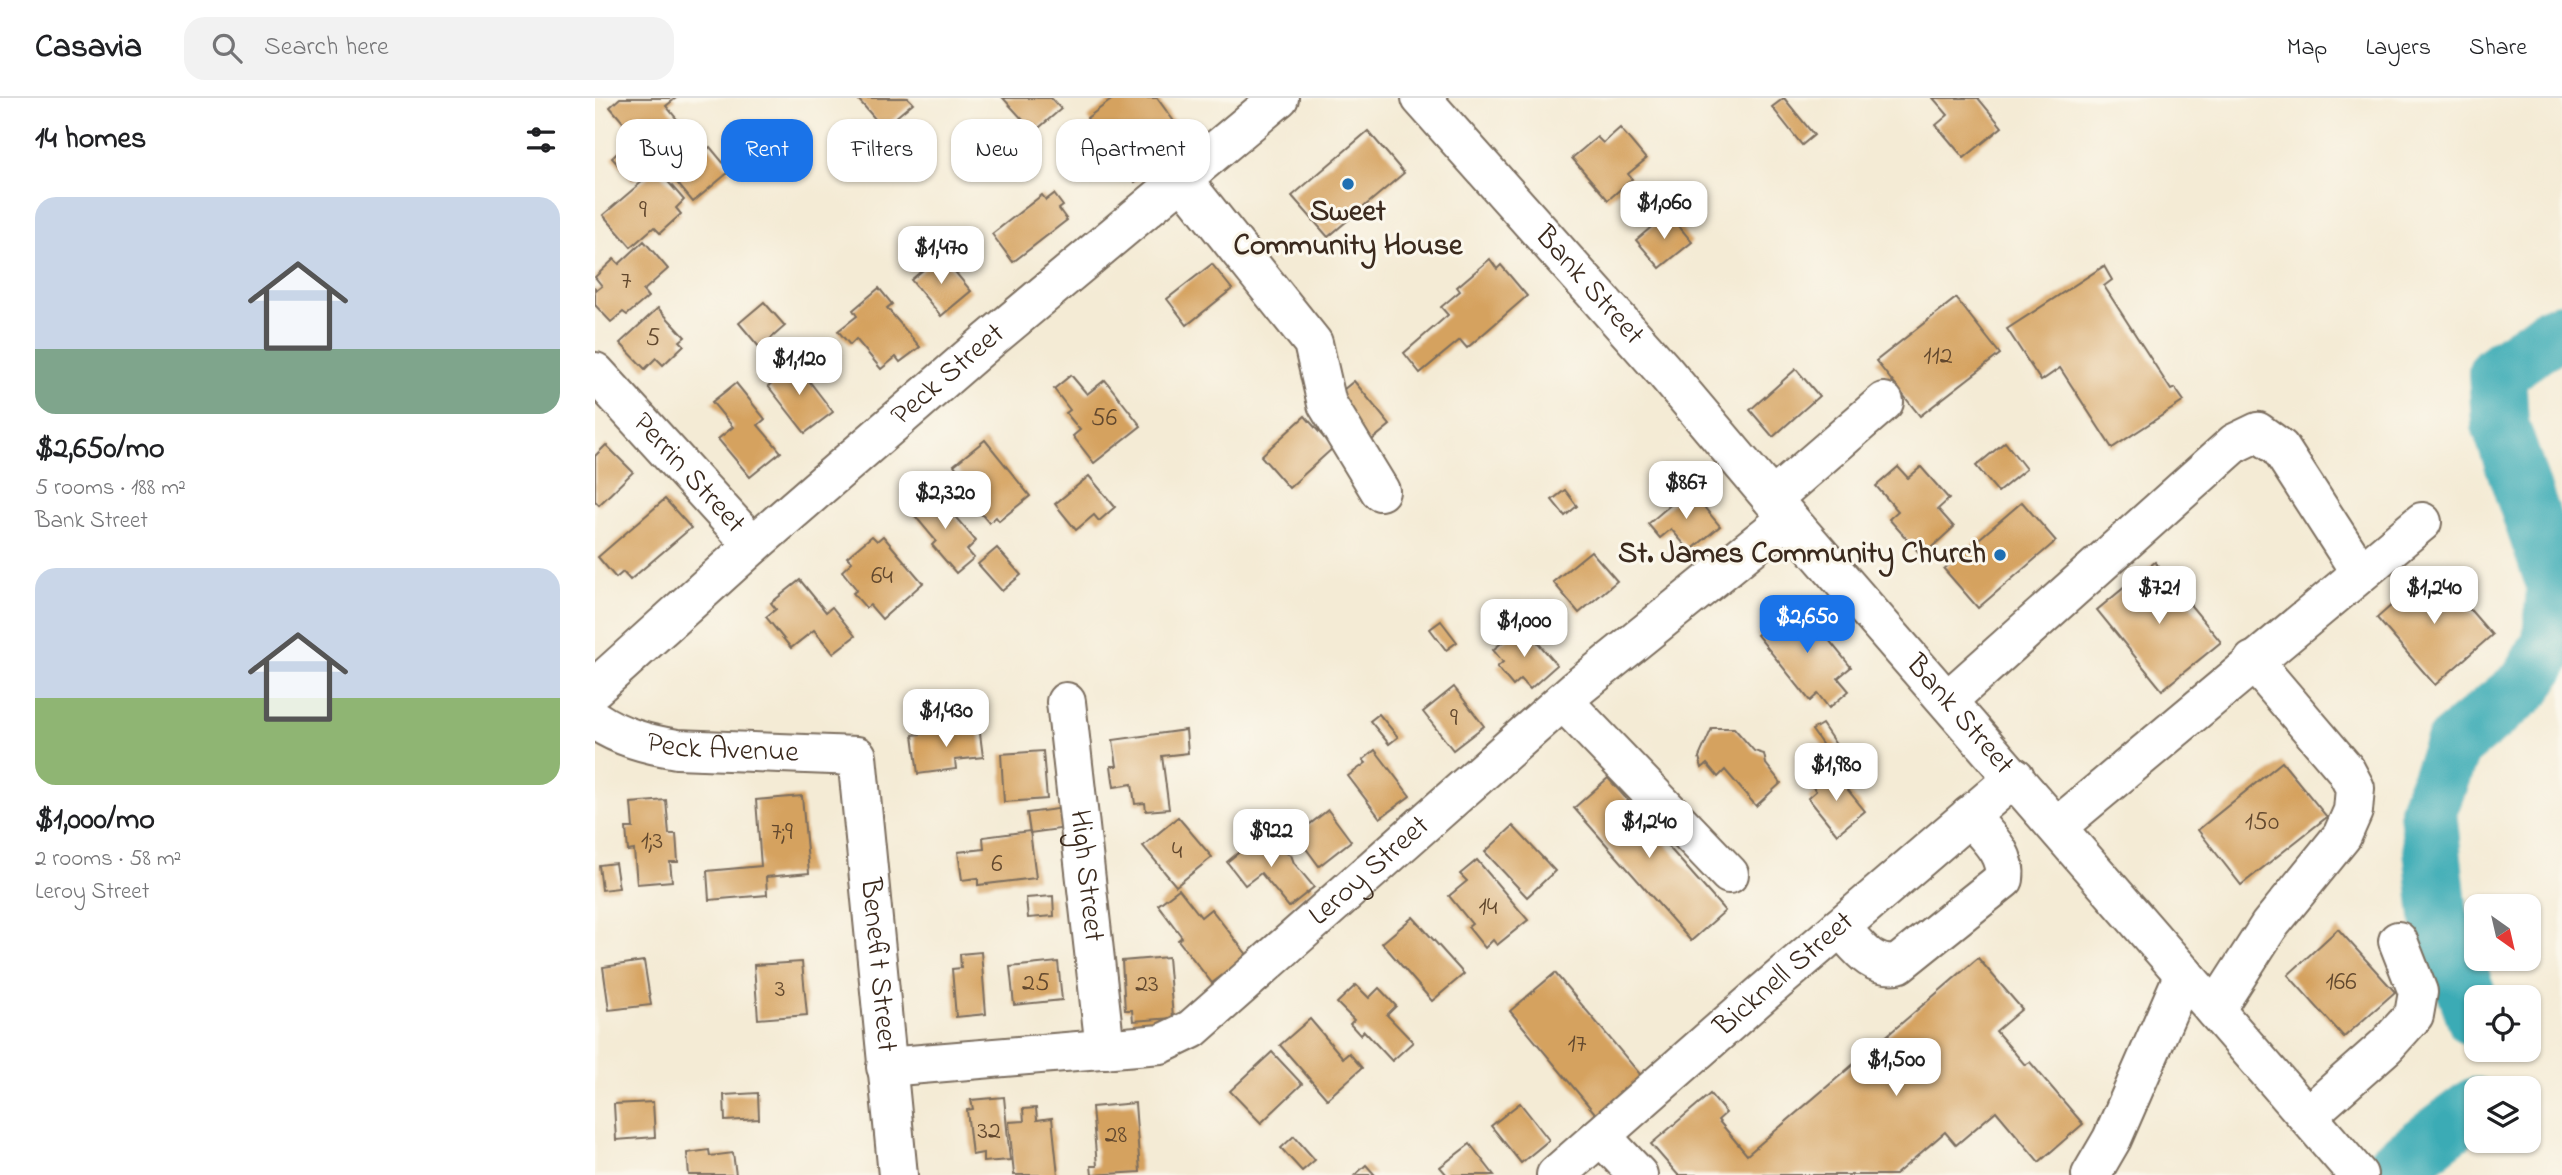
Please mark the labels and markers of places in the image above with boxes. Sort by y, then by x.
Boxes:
marker: Sweet Community House [1340,176,1356,192]
pin: $1,060 [1607,181,1721,241]
place label: Sweet Community House [1234,191,1464,269]
pin: $1,470 [884,226,998,286]
pin: $1,120 [742,338,856,397]
pin: $867 [1645,462,1727,521]
pin: $2,320 [888,472,1002,531]
place label: St. James Community Church [1618,533,1986,577]
marker: St. James Community Church [1992,547,2008,563]
pin: $721 [2118,566,2200,626]
pin: $1,240 [2377,566,2491,626]
pin: $2,650 [1750,596,1864,655]
pin: $1,000 [1467,600,1581,659]
pin: $1,430 [889,690,1003,749]
pin: $1,980 [1779,744,1893,803]
pin: $1,240 [1592,800,1706,860]
pin: $922 [1230,810,1312,869]
pin: $1,500 [1839,1038,1953,1098]

